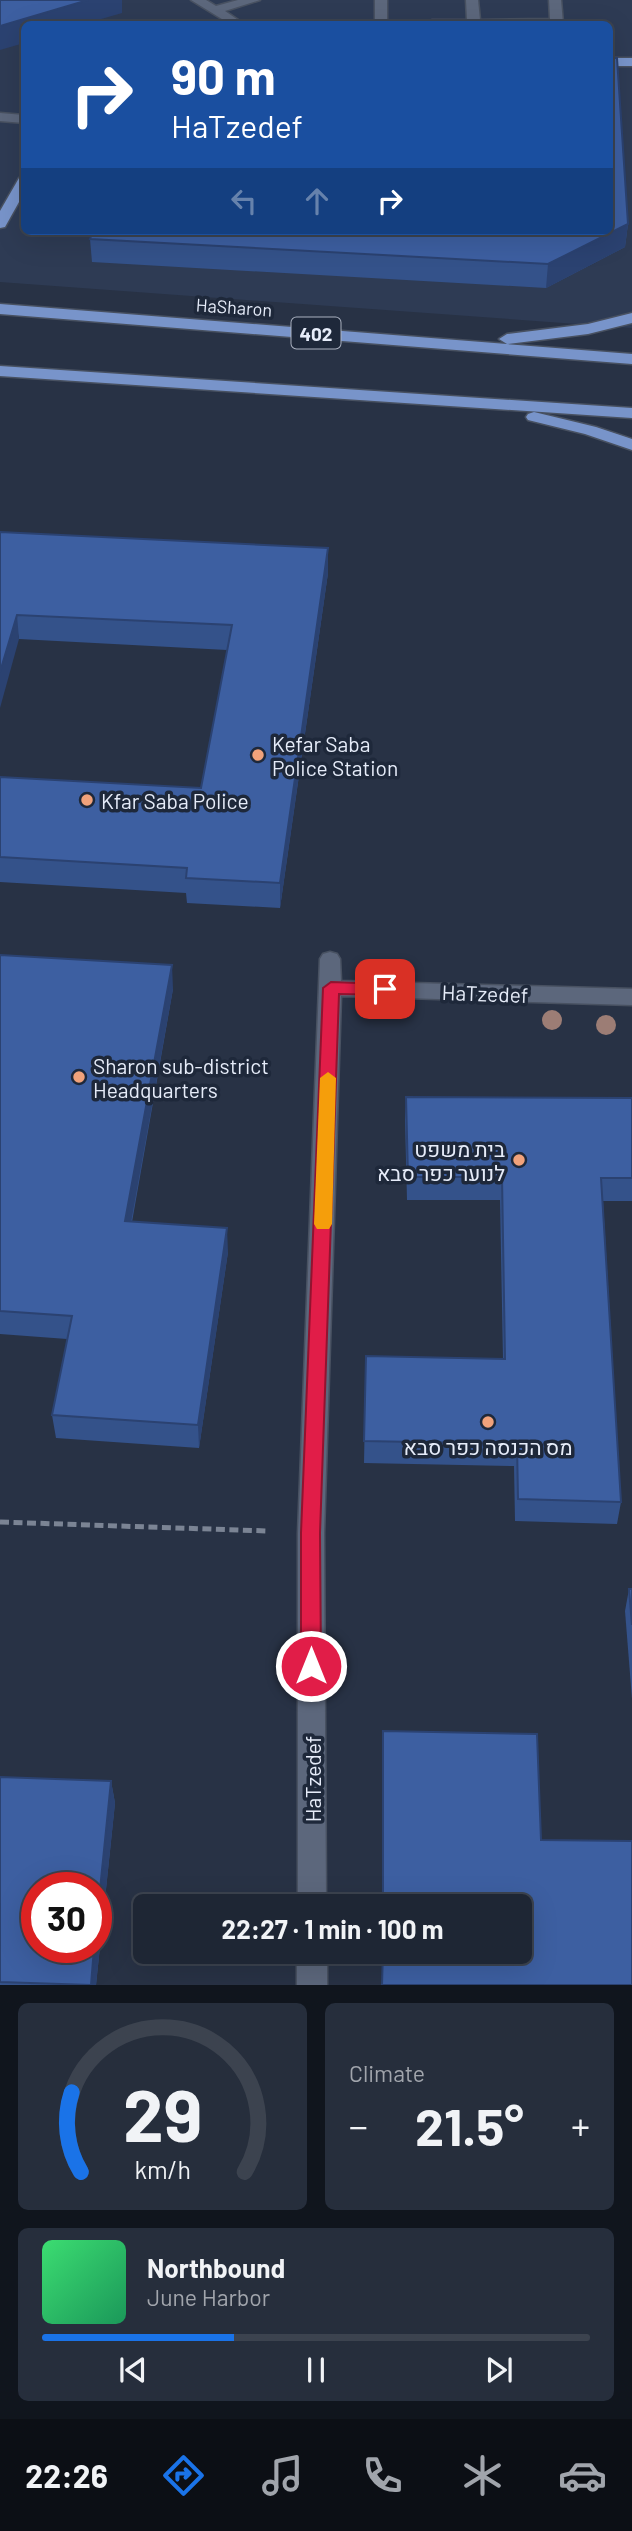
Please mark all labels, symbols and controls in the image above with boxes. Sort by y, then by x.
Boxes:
text: 90 m [171,46,276,105]
icon: right [56,49,147,140]
text: HaTzedef [171,106,303,144]
icon: left [225,182,263,220]
icon: ahead [298,182,336,220]
icon: right [371,182,409,220]
street label: HaSharon [195,293,273,321]
road number: 402 [292,318,340,348]
place label: Kefar Saba Police Station [272,731,398,780]
marker: Kefar Saba Police Station [250,747,266,763]
place label: Kfar Saba Police [101,788,249,813]
marker: Kfar Saba Police [79,792,95,808]
pin [355,959,415,1019]
icon: arrive [366,970,404,1008]
street label: HaTzedef [441,979,529,1007]
place label: Sharon sub-district Headquarters [93,1053,269,1102]
marker: Sharon sub-district Headquarters [71,1069,87,1085]
place label: בית משפט לנוער כפר סבא [377,1136,505,1185]
marker: בית משפט לנוער כפר סבא [511,1152,527,1168]
marker: מס הכנסה כפר סבא [480,1414,496,1430]
place label: מס הכנסה כפר סבא [404,1434,572,1459]
position arrow [274,1629,348,1703]
street label: HaTzedef [300,1736,325,1822]
speed limit sign: 30 [21,1872,112,1963]
text: 22:27 · 1 min · 100 m [222,1913,443,1944]
text: Climate [349,2059,425,2087]
text: 29 [123,2070,202,2158]
text: 21.5° [415,2094,524,2156]
text: − [349,2102,368,2148]
text: + [571,2102,590,2148]
text: km/h [134,2154,191,2184]
text: Northbound [147,2252,285,2283]
text: June Harbor [147,2283,270,2311]
icon: previous [114,2351,152,2389]
icon: pause [297,2351,335,2389]
icon: next [480,2351,518,2389]
icon: directions [159,2451,208,2500]
icon: music [258,2451,307,2500]
icon: phone [358,2451,407,2500]
icon: climate [458,2451,507,2500]
icon: car [558,2451,607,2500]
text: 22:26 [25,2456,108,2494]

